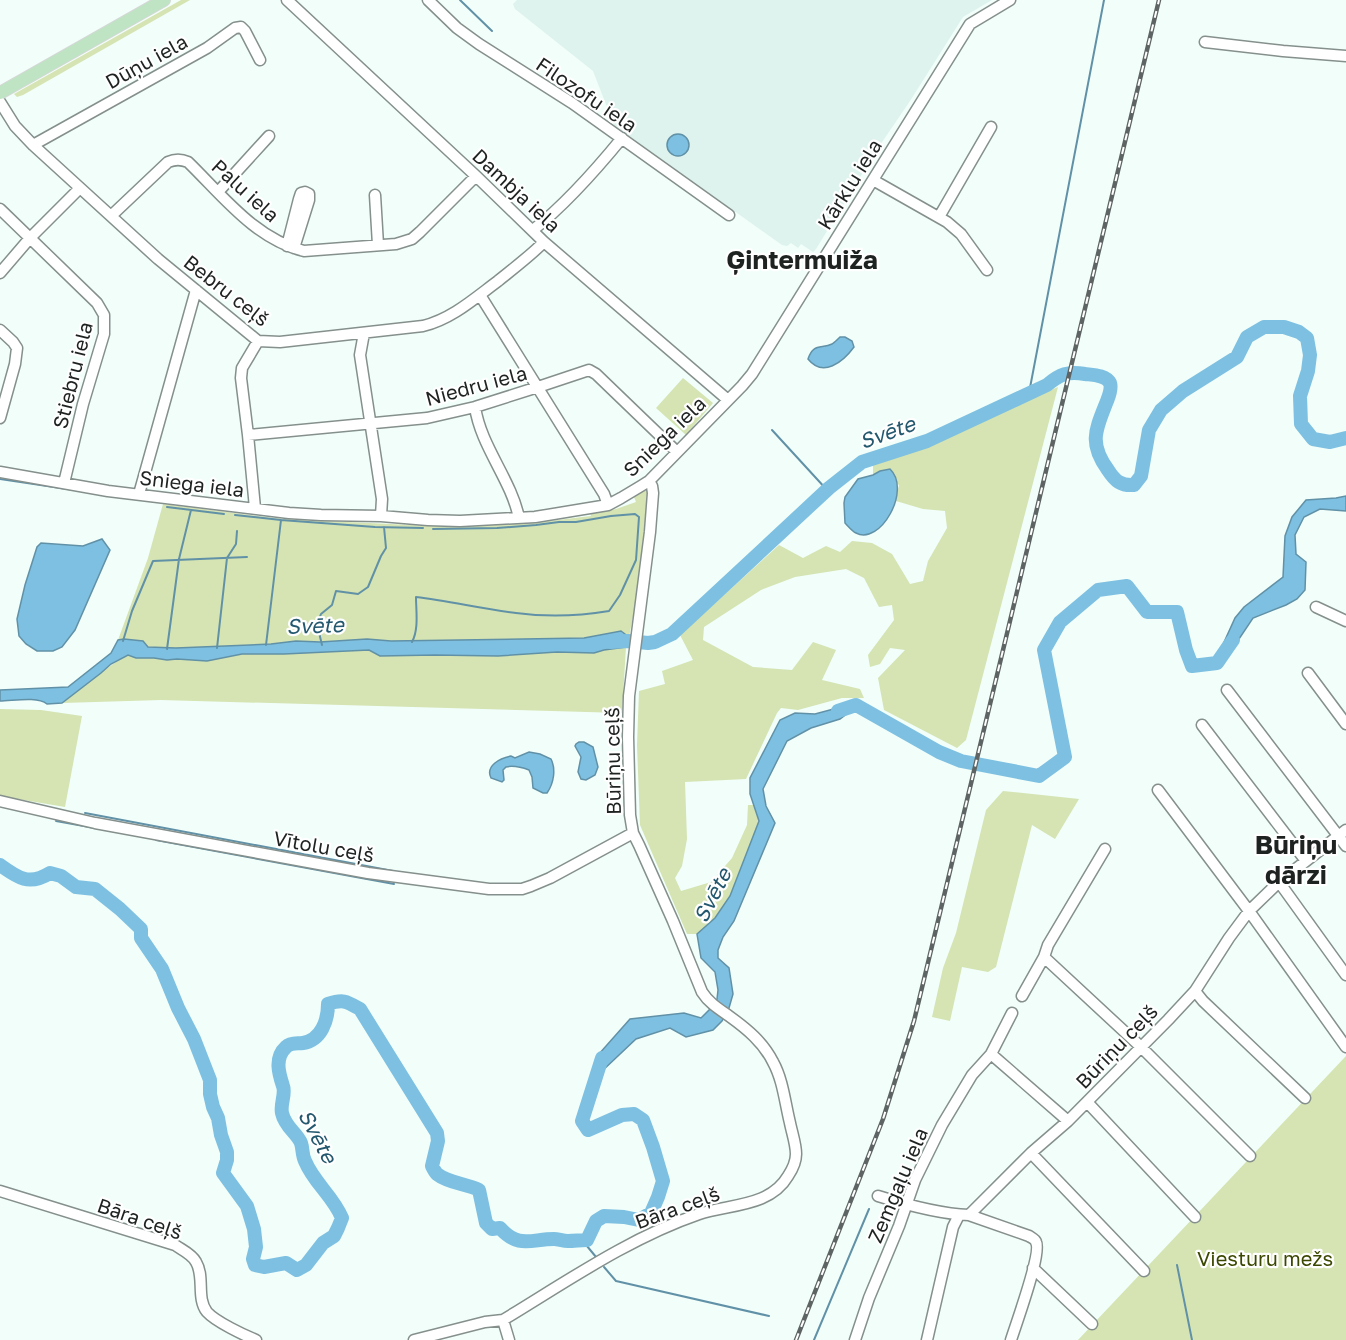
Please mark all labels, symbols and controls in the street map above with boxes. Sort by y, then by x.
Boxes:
street label: Dūņu iela [101,29,192,94]
street label: Filozofu iela [532,51,642,137]
street label: Kārklu iela [812,134,886,234]
street label: Dambja iela [468,143,566,237]
street label: Palu iela [207,154,285,226]
district label: Ģintermuiža [726,244,878,275]
street label: Bebru ceļš [179,249,274,332]
street label: Stiebru iela [47,319,97,431]
street label: Niedru iela [423,360,529,410]
street label: Sniega iela [618,391,710,481]
water label: Svēte [856,409,920,454]
street label: Sniega iela [138,465,246,501]
water label: Svēte [286,611,346,639]
street label: Būriņu ceļš [599,707,626,815]
street label: Vītolu ceļš [272,825,376,868]
district label: Būriņu dārzi [1255,829,1337,890]
water label: Svēte [687,862,737,926]
street label: Būriņu ceļš [1070,999,1163,1094]
water label: Svēte [293,1105,344,1169]
street label: Zemgaļu iela [862,1124,933,1247]
street label: Bāra ceļš [631,1181,723,1234]
street label: Bāra ceļš [94,1192,186,1245]
park label: Viesturu mežs [1197,1246,1333,1270]

